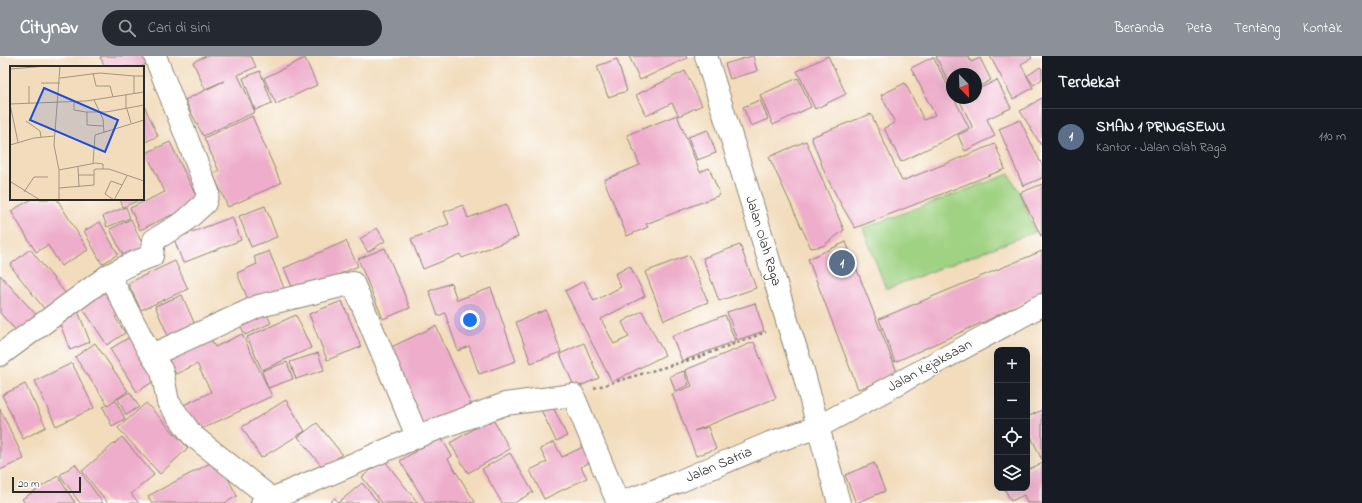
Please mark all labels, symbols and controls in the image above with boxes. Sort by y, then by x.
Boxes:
search box [102,10,382,46]
text: Citynav [20,15,78,42]
icon: search [116,17,138,39]
text: Cari di sini [148,17,211,39]
text: Beranda [1114,18,1164,39]
text: Peta [1186,18,1212,39]
text: Tentang [1234,18,1281,39]
text: Kontak [1303,18,1342,39]
inset map [10,66,144,200]
north arrow [946,68,982,104]
text: Terdekat [1058,70,1120,95]
text: SMAN 1 PRINGSEWU [1096,116,1225,138]
text: 1 [1069,127,1073,146]
text: 110 m [1319,127,1346,146]
text: Kantor · Jalan Olah Raga [1096,138,1227,157]
street label: Jalan Olah Raga [738,193,787,289]
pin: 1 [829,248,855,278]
your location [460,310,480,330]
street label: Jalan Kejaksaan [884,334,976,398]
map controls [994,347,1030,491]
button: + [994,347,1030,383]
button: − [994,383,1030,419]
button: locate [994,419,1030,455]
street label: Jalan Satria [682,442,756,488]
button: layers [994,455,1030,491]
scale bar [12,475,81,494]
text: 20 m [18,476,40,492]

